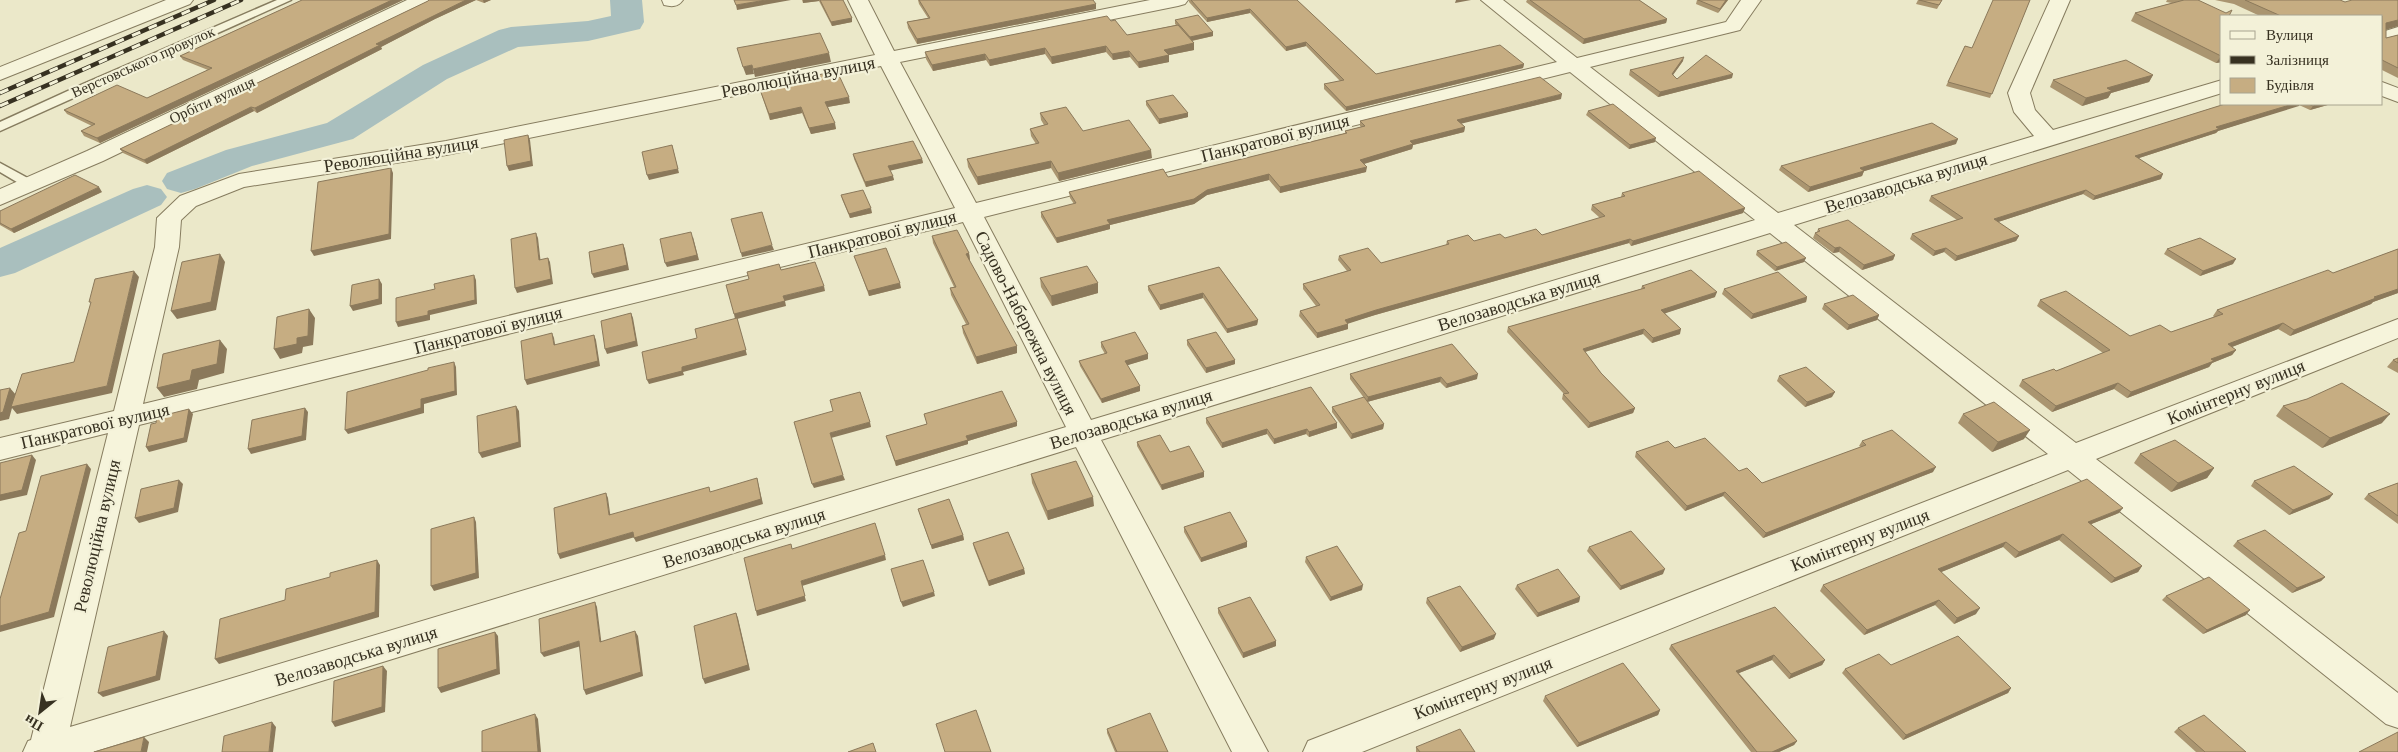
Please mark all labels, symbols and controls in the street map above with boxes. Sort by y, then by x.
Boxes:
legend [2220,15,2383,105]
street label: Верстовського провулок [69,23,218,101]
text: Вулиця [2266,27,2313,43]
street label: Революційна вулиця [719,52,877,102]
text: Залізниця [2266,52,2329,68]
street label: Орбіти вулиця [167,73,257,127]
text: Будівля [2266,77,2314,93]
street label: Панкратової вулиця [1199,110,1351,166]
street label: Революційна вулиця [322,132,480,176]
street label: Велозаводська вулиця [1822,149,1990,217]
street label: Панкратової вулиця [806,206,958,262]
street label: Садово-Набережна вулиця [971,228,1081,418]
street label: Велозаводська вулиця [1435,267,1603,335]
street label: Панкратової вулиця [412,302,564,358]
street label: Комінтерну вулиця [2164,355,2308,429]
street label: Велозаводська вулиця [1047,385,1215,453]
street label: Панкратової вулиця [19,399,171,453]
street label: Революційна вулиця [70,458,124,614]
street label: Велозаводська вулиця [660,504,828,572]
street label: Комінтерну вулиця [1788,504,1932,576]
street label: Велозаводська вулиця [272,622,440,690]
street label: Комінтерну вулиця [1411,652,1555,724]
north arrow [15,687,65,737]
text: Пн [22,712,46,734]

